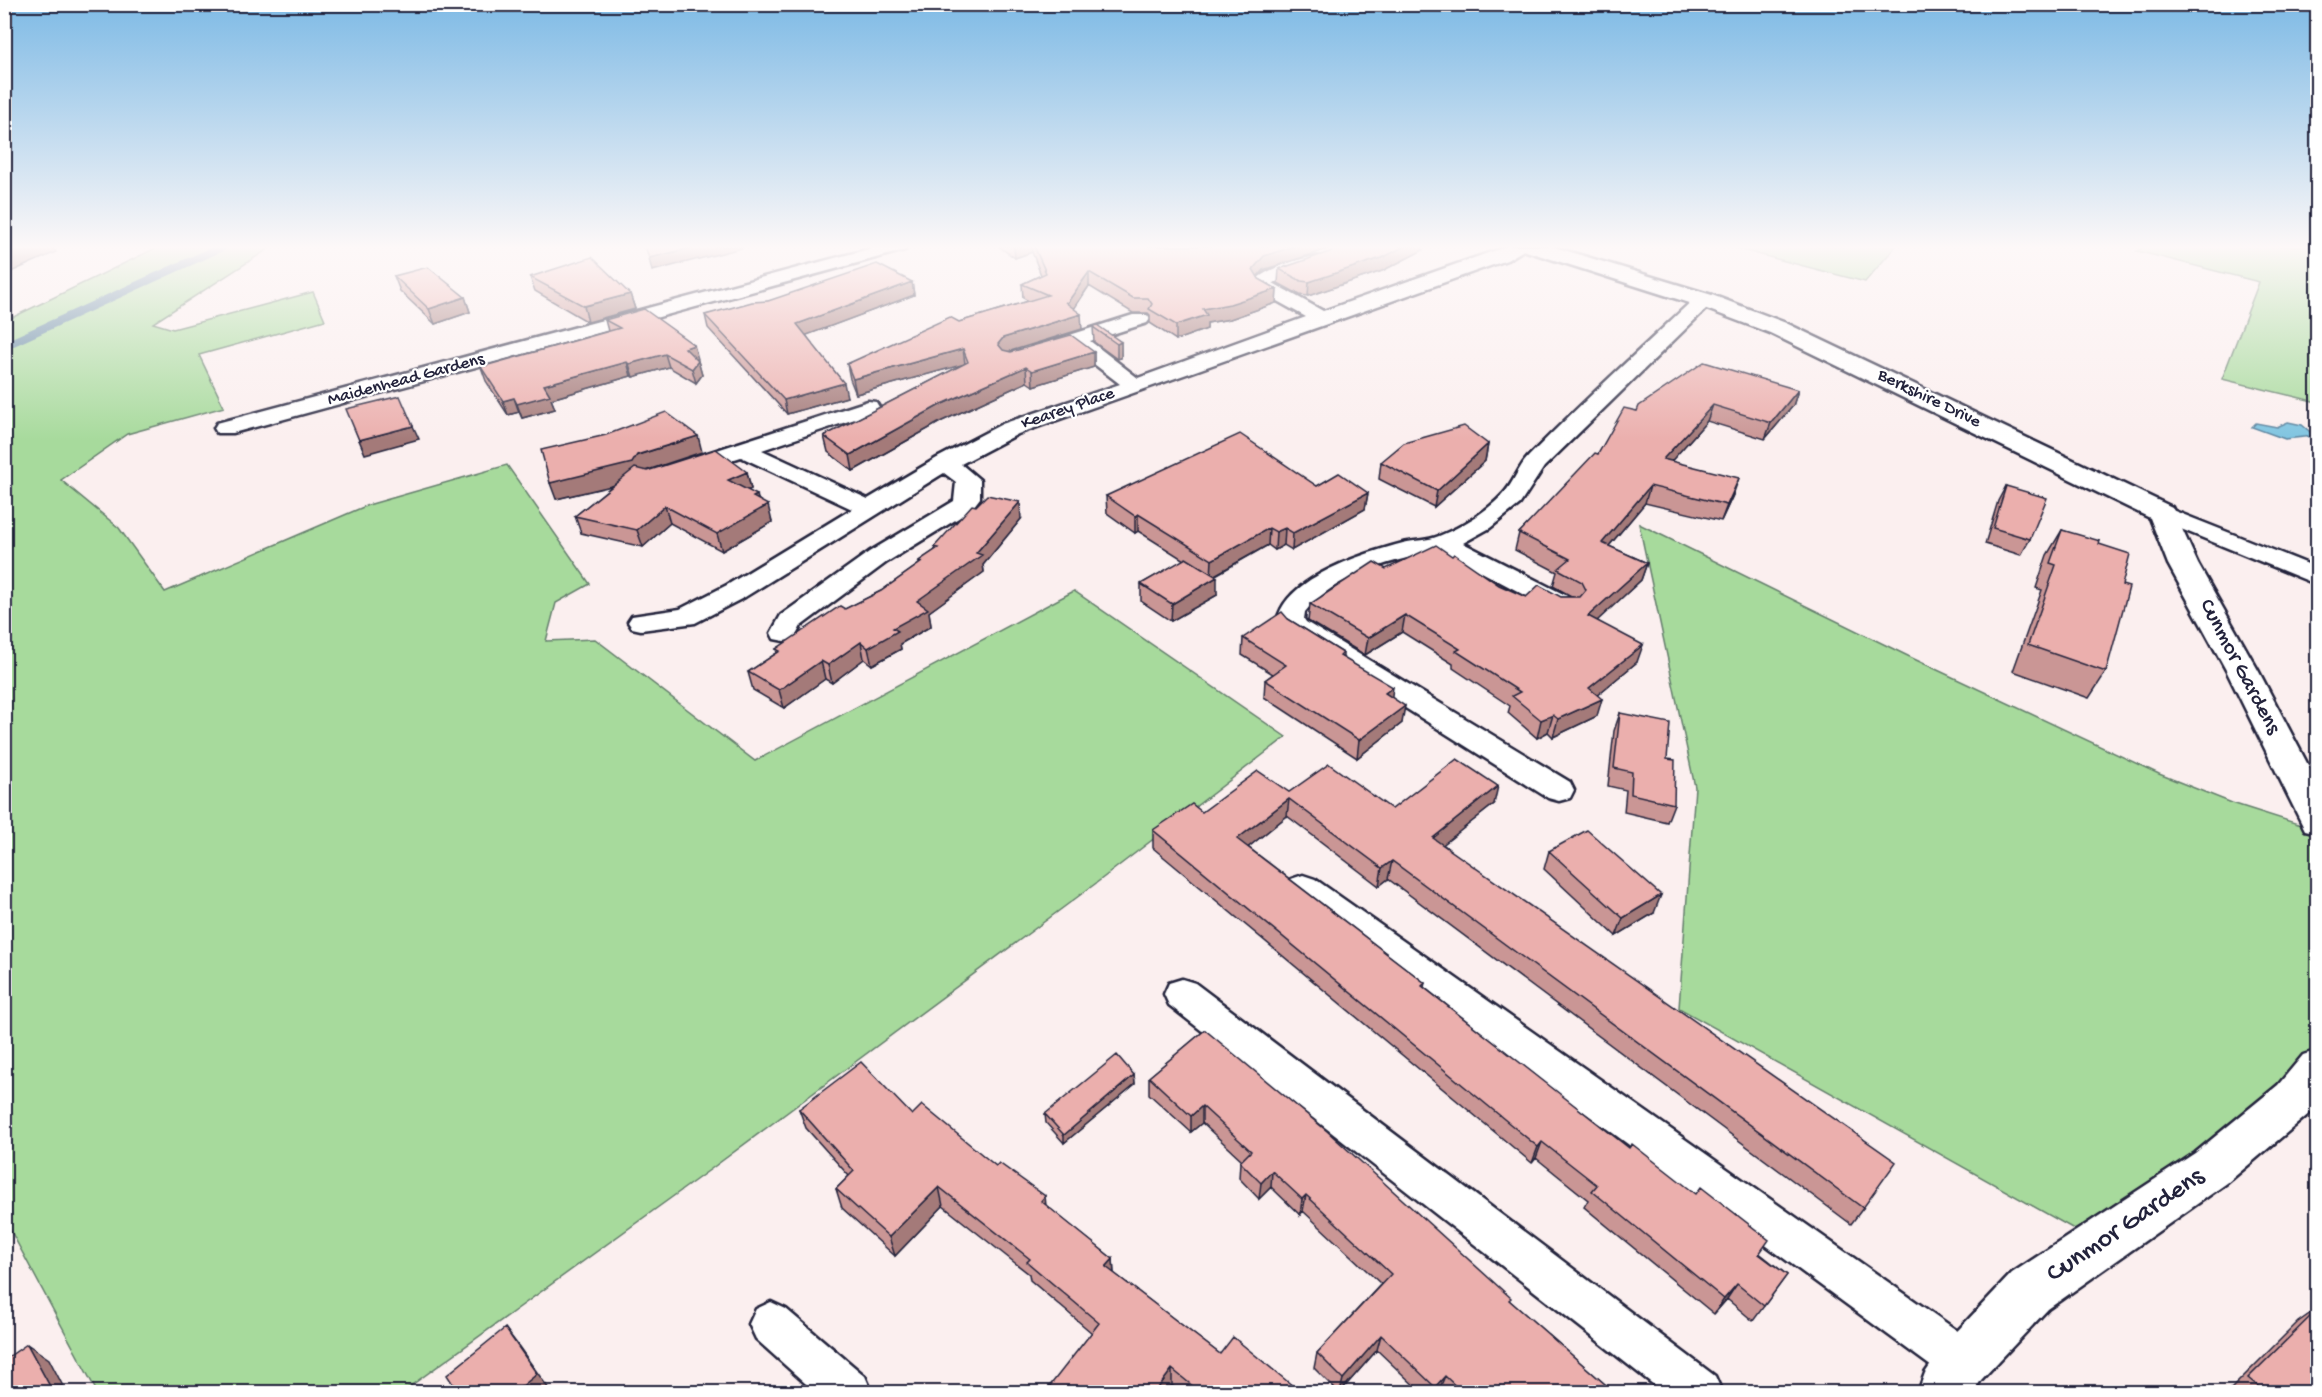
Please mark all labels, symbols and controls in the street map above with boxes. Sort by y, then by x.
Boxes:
street label: Maidenhead Gardens [325,349,488,411]
street label: Berkshire Drive [1873,365,1985,433]
street label: Kearey Place [1019,383,1118,435]
street label: Cunmor Gardens [2192,595,2286,740]
street label: Cunmor Gardens [2041,1161,2212,1291]

